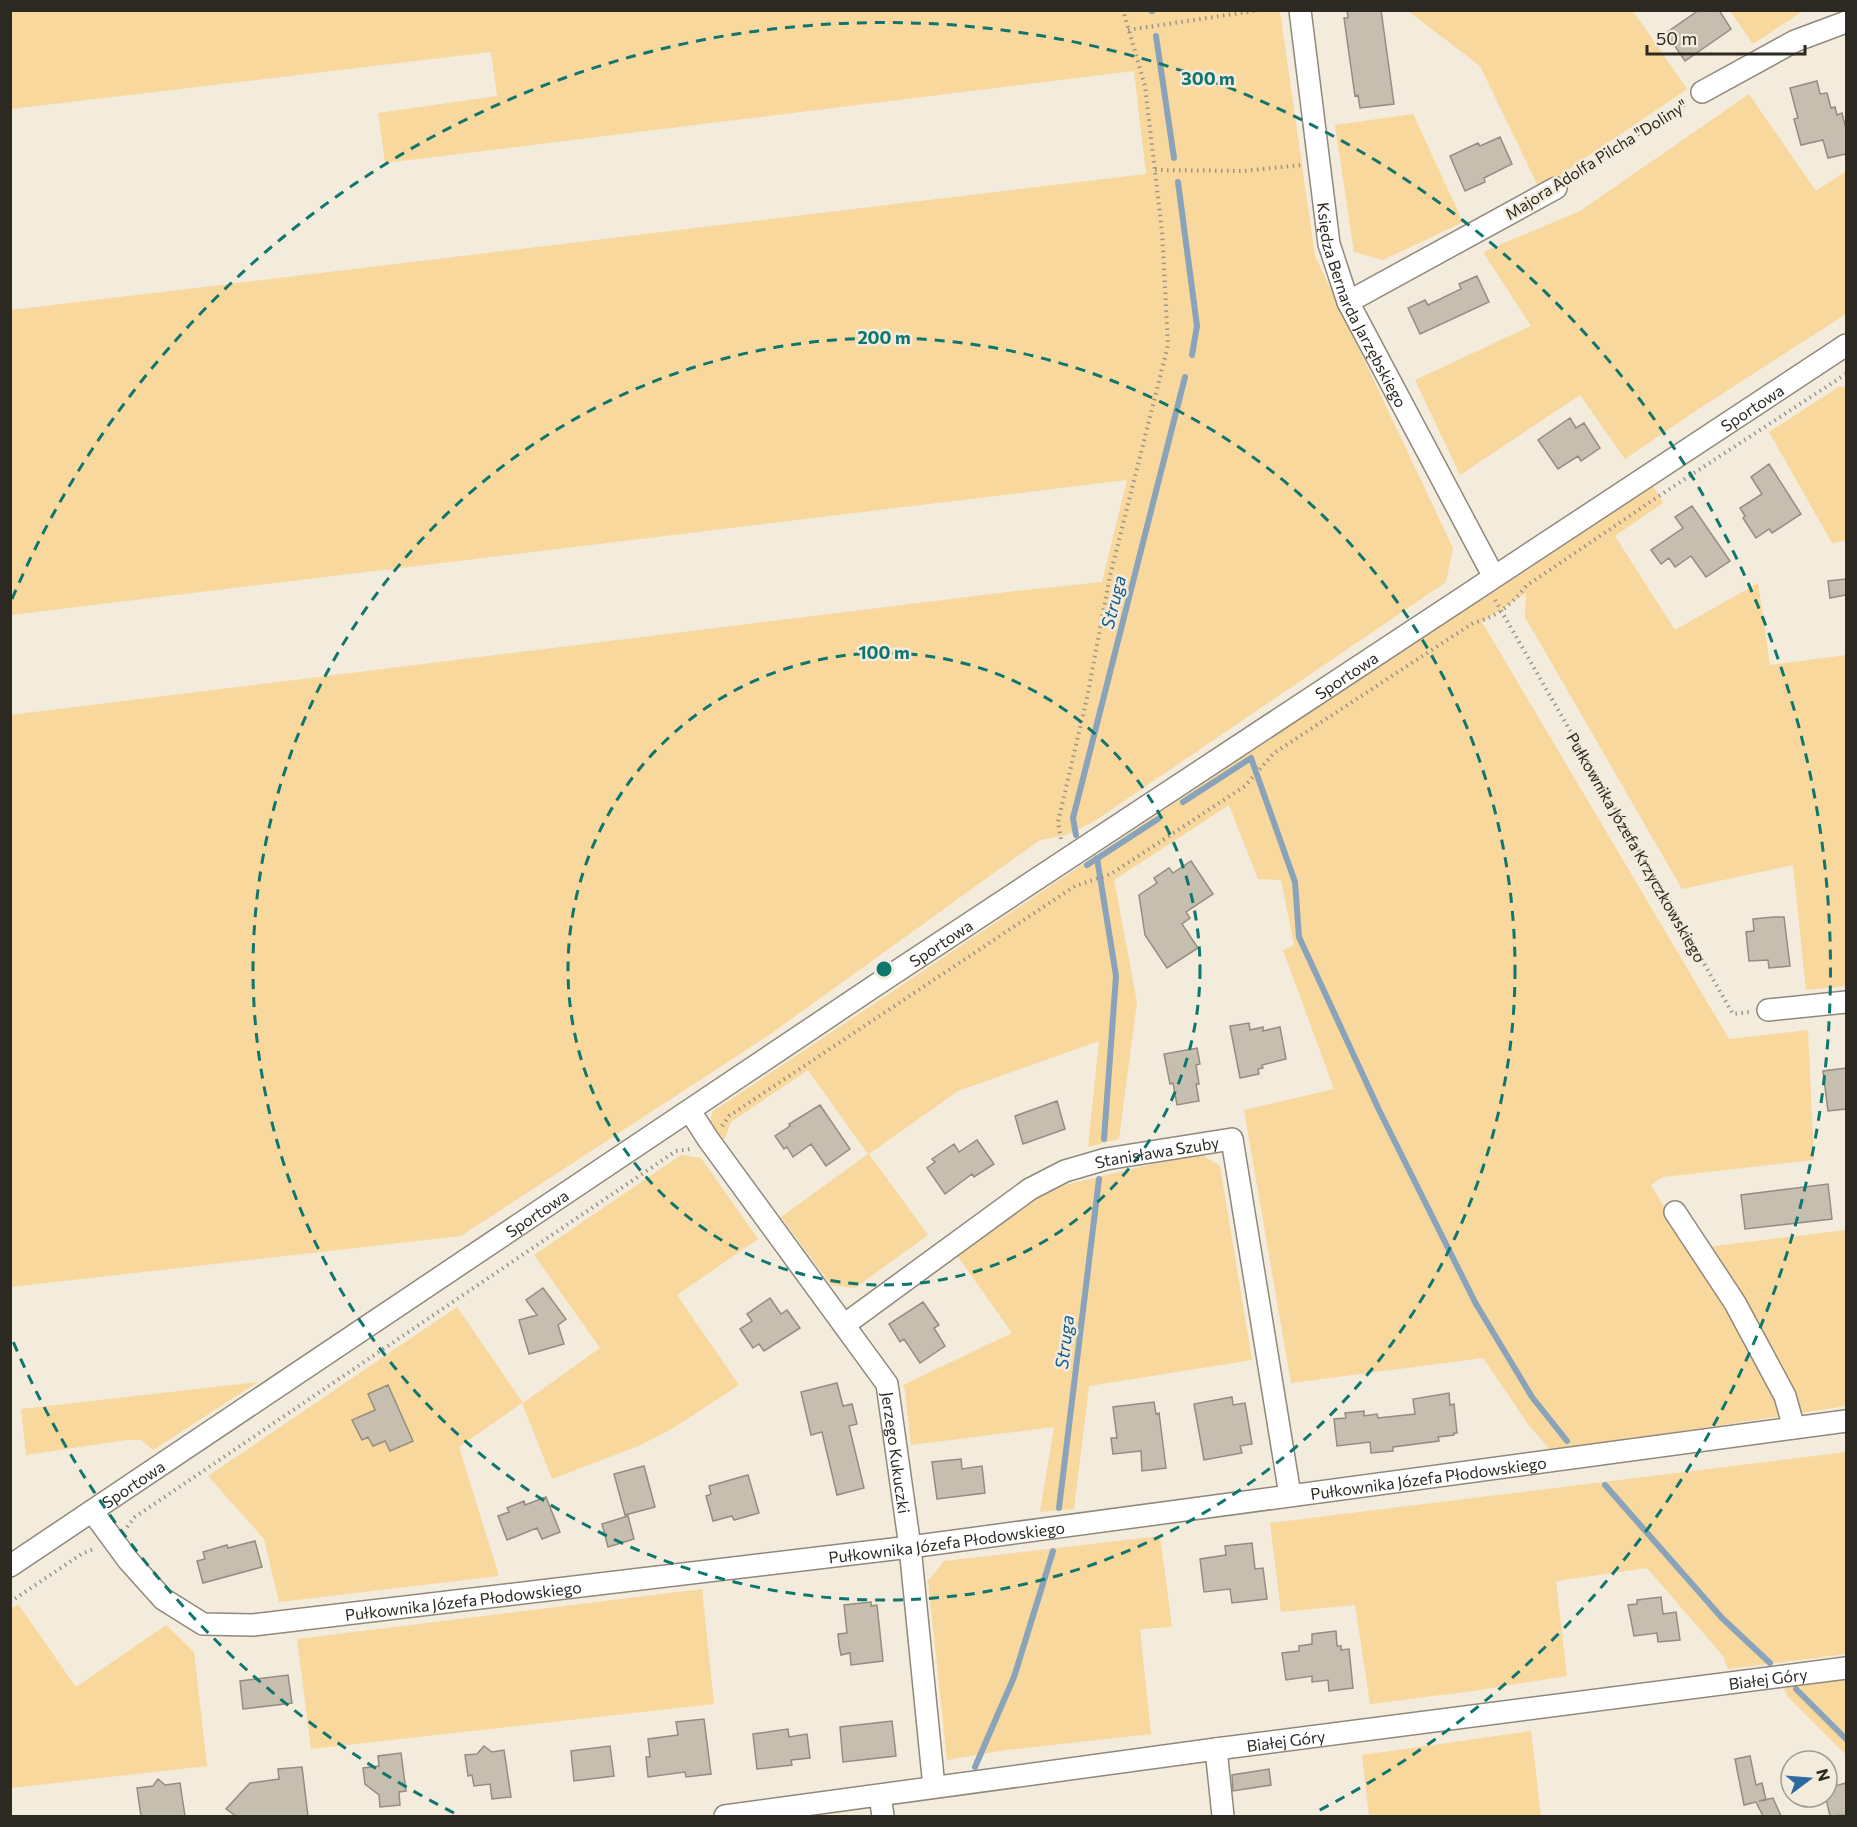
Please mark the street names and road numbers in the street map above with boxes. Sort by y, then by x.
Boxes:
street label: Majora Adolfa Pilcha "Doliny" [1501,95,1691,223]
street label: Księdza Bernarda Jarzębskiego [1314,201,1411,410]
street label: Sportowa [1717,380,1787,435]
street label: Sportowa [1311,647,1381,702]
street label: Pułkownika Józefa Krzyczkowskiego [1564,729,1710,965]
street label: Sportowa [905,915,976,970]
street label: Stanisława Szuby [1092,1132,1220,1171]
street label: Sportowa [501,1185,572,1241]
street label: Jerzego Kukuczki [879,1390,915,1515]
street label: Pułkownika Józefa Płodowskiego [1309,1452,1548,1503]
street label: Sportowa [98,1456,168,1511]
street label: Pułkownika Józefa Płodowskiego [827,1517,1066,1566]
street label: Pułkownika Józefa Płodowskiego [344,1577,582,1624]
street label: Białej Góry [1727,1664,1808,1693]
street label: Białej Góry [1245,1726,1326,1754]

